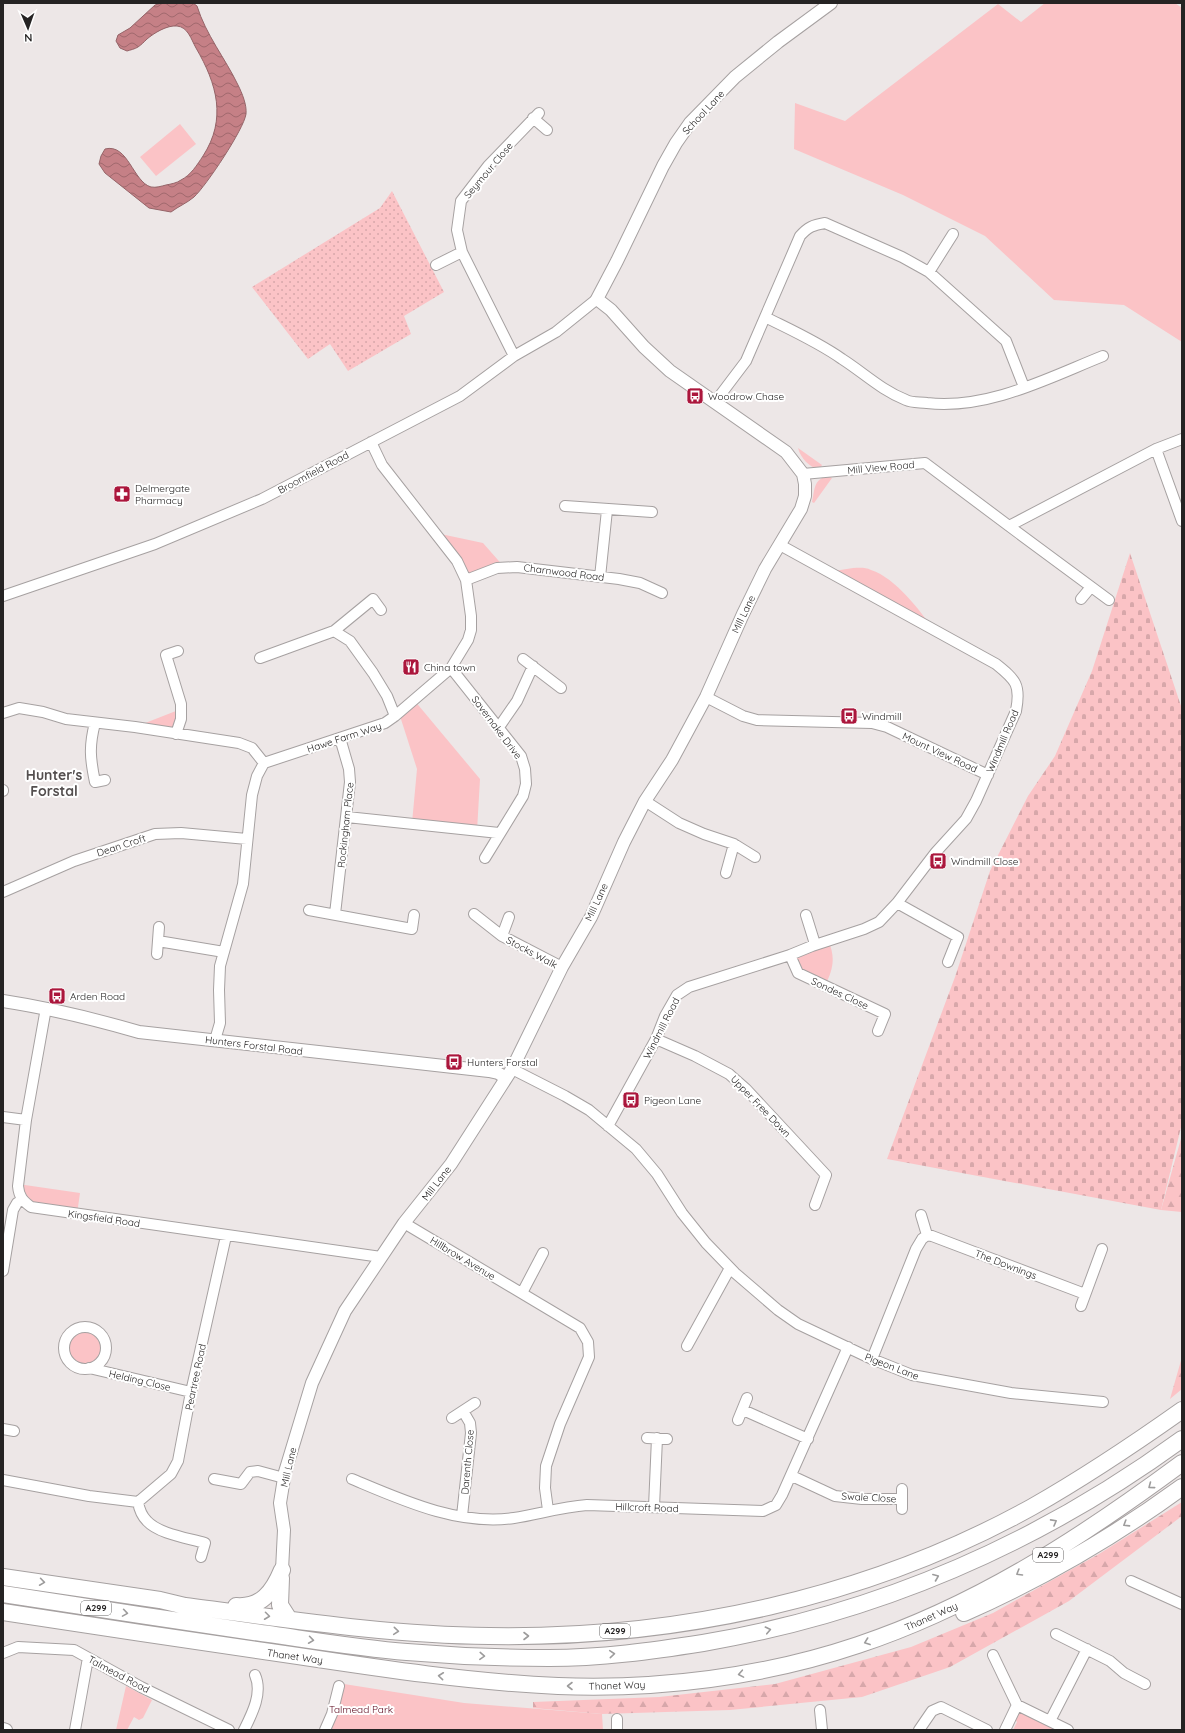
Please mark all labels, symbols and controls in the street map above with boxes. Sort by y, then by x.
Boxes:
north arrow [8,8,48,48]
text: N [24,31,33,45]
street label: School Lane [679,87,728,137]
street label: Seymour Close [461,139,516,201]
bus stop icon: Woodrow Chase [685,386,705,406]
place label: Woodrow Chase [708,390,785,403]
street label: Broomfield Road [276,448,351,497]
street label: Mill View Road [847,458,915,477]
place label: Delmergate Pharmacy [135,482,190,507]
pharmacy icon: Delmergate Pharmacy [112,484,132,504]
street label: Charnwood Road [523,561,605,584]
street label: Mill Lane [729,593,758,635]
restaurant icon: China town [401,657,421,677]
place label: China town [424,661,476,674]
street label: Savernake Drive [469,693,525,762]
bus stop icon: Windmill [839,706,859,726]
street label: Windmill Road [983,708,1022,775]
place label: Windmill [862,710,902,723]
street label: Hawe Farm Way [305,719,383,756]
street label: Mount View Road [900,729,979,776]
district label: Hunter's Forstal [26,766,82,800]
street label: Rockingham Place [335,781,356,869]
street label: Dean Croft [95,831,148,859]
bus stop icon: Windmill Close [928,851,948,871]
place label: Windmill Close [951,855,1019,868]
street label: Mill Lane [582,881,611,923]
street label: Stocks Walk [504,934,560,971]
street label: Sondes Close [809,975,871,1013]
bus stop icon: Arden Road [47,986,67,1006]
place label: Arden Road [70,990,125,1003]
street label: Windmill Road [640,995,682,1061]
street label: Hunters Forstal Road [204,1033,304,1058]
bus stop icon: Hunters Forstal [444,1052,464,1072]
place label: Hunters Forstal [467,1056,538,1069]
street label: Upper Free Down [728,1073,794,1140]
bus stop icon: Pigeon Lane [621,1090,641,1110]
place label: Pigeon Lane [644,1094,701,1107]
street label: Mill Lane [419,1163,454,1203]
street label: Kingsfield Road [67,1207,141,1230]
street label: Hillbrow Avenue [428,1234,498,1283]
street label: The Downings [973,1247,1039,1282]
street label: Peartree Road [182,1343,209,1411]
street label: Pigeon Lane [863,1350,921,1383]
street label: Helding Close [108,1367,172,1394]
street label: Darenth Close [458,1429,477,1495]
street label: Mill Lane [278,1446,299,1488]
one-way arrow [1148,1481,1155,1488]
street label: Swale Close [841,1490,897,1505]
street label: Hillcroft Road [615,1500,679,1515]
one-way arrow [1050,1519,1057,1526]
one-way arrow [1124,1520,1131,1527]
road number: A299 [1033,1548,1063,1562]
one-way arrow [1016,1568,1023,1575]
one-way arrow [933,1574,940,1582]
one-way arrow [39,1577,45,1586]
street label: Thanet Way [903,1599,960,1634]
road number: A299 [81,1601,111,1615]
one-way arrow [121,1608,128,1616]
one-way arrow [264,1611,270,1620]
road number: A299 [600,1624,630,1638]
one-way arrow [393,1626,399,1635]
one-way arrow [765,1627,772,1635]
one-way arrow [523,1632,529,1640]
one-way arrow [308,1635,314,1644]
one-way arrow [864,1637,871,1645]
street label: Thanet Way [266,1646,324,1667]
one-way arrow [609,1650,615,1659]
one-way arrow [479,1652,485,1661]
street label: Talmead Road [86,1653,152,1696]
one-way arrow [738,1669,745,1677]
one-way arrow [438,1672,444,1681]
street label: Thanet Way [588,1678,646,1693]
one-way arrow [567,1682,573,1690]
park label: Talmead Park [329,1703,393,1716]

